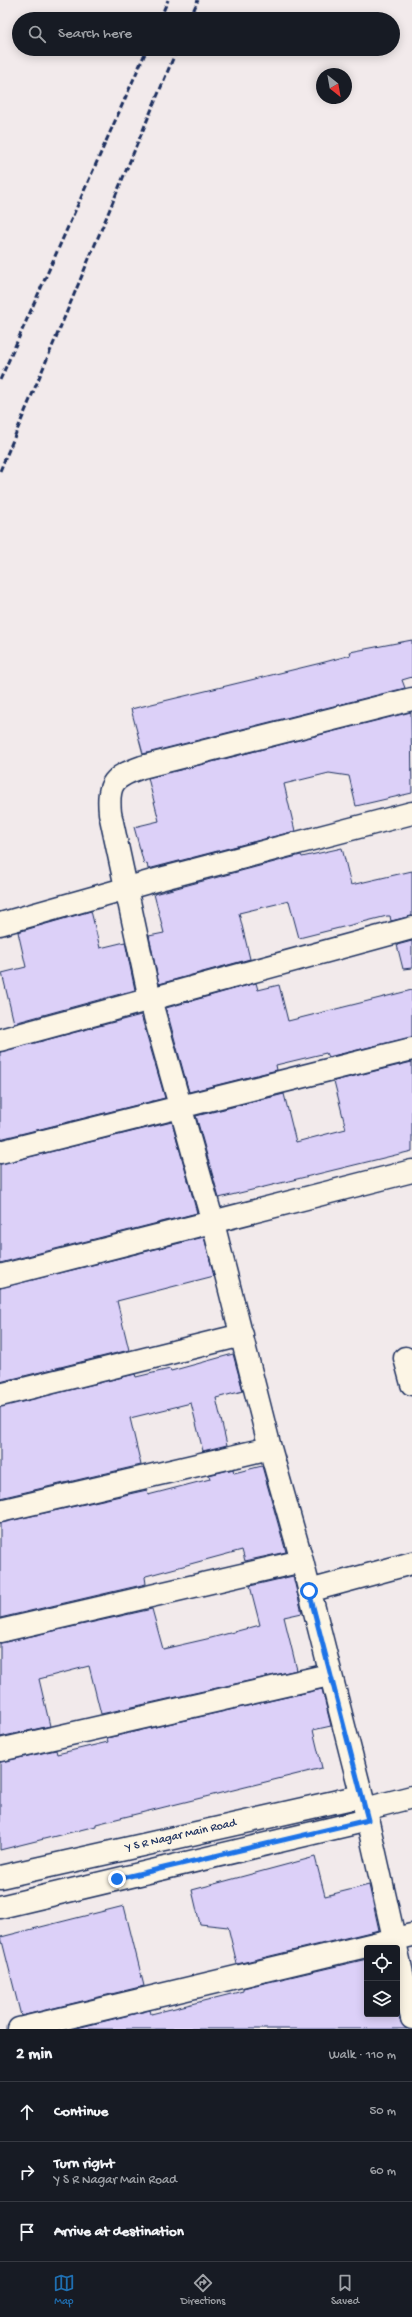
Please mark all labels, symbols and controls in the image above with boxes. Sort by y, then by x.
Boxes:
search box [12,12,400,56]
icon: search [26,23,48,45]
text: Search here [58,25,132,43]
north arrow [316,68,352,104]
route start [300,1582,318,1600]
street label: Y S R Nagar Main Road [123,1816,239,1856]
route end [108,1870,126,1888]
map controls [364,1945,400,2017]
button: locate [364,1945,400,1981]
button: layers [364,1981,400,2017]
text: 2 min [16,2045,52,2065]
text: Walk · 110 m [329,2048,396,2063]
icon: ahead [16,2101,38,2123]
text: Continue [54,2103,108,2121]
text: 50 m [369,2104,396,2119]
text: Turn right [54,2155,114,2173]
icon: right [16,2161,38,2183]
text: 60 m [370,2164,396,2179]
text: Y S R Nagar Main Road [54,2173,177,2188]
icon: arrive [16,2221,38,2243]
text: Arrive at destination [54,2223,184,2241]
tab: Map [53,2272,75,2308]
tab: Directions [181,2272,225,2308]
tab: Saved [331,2272,359,2308]

